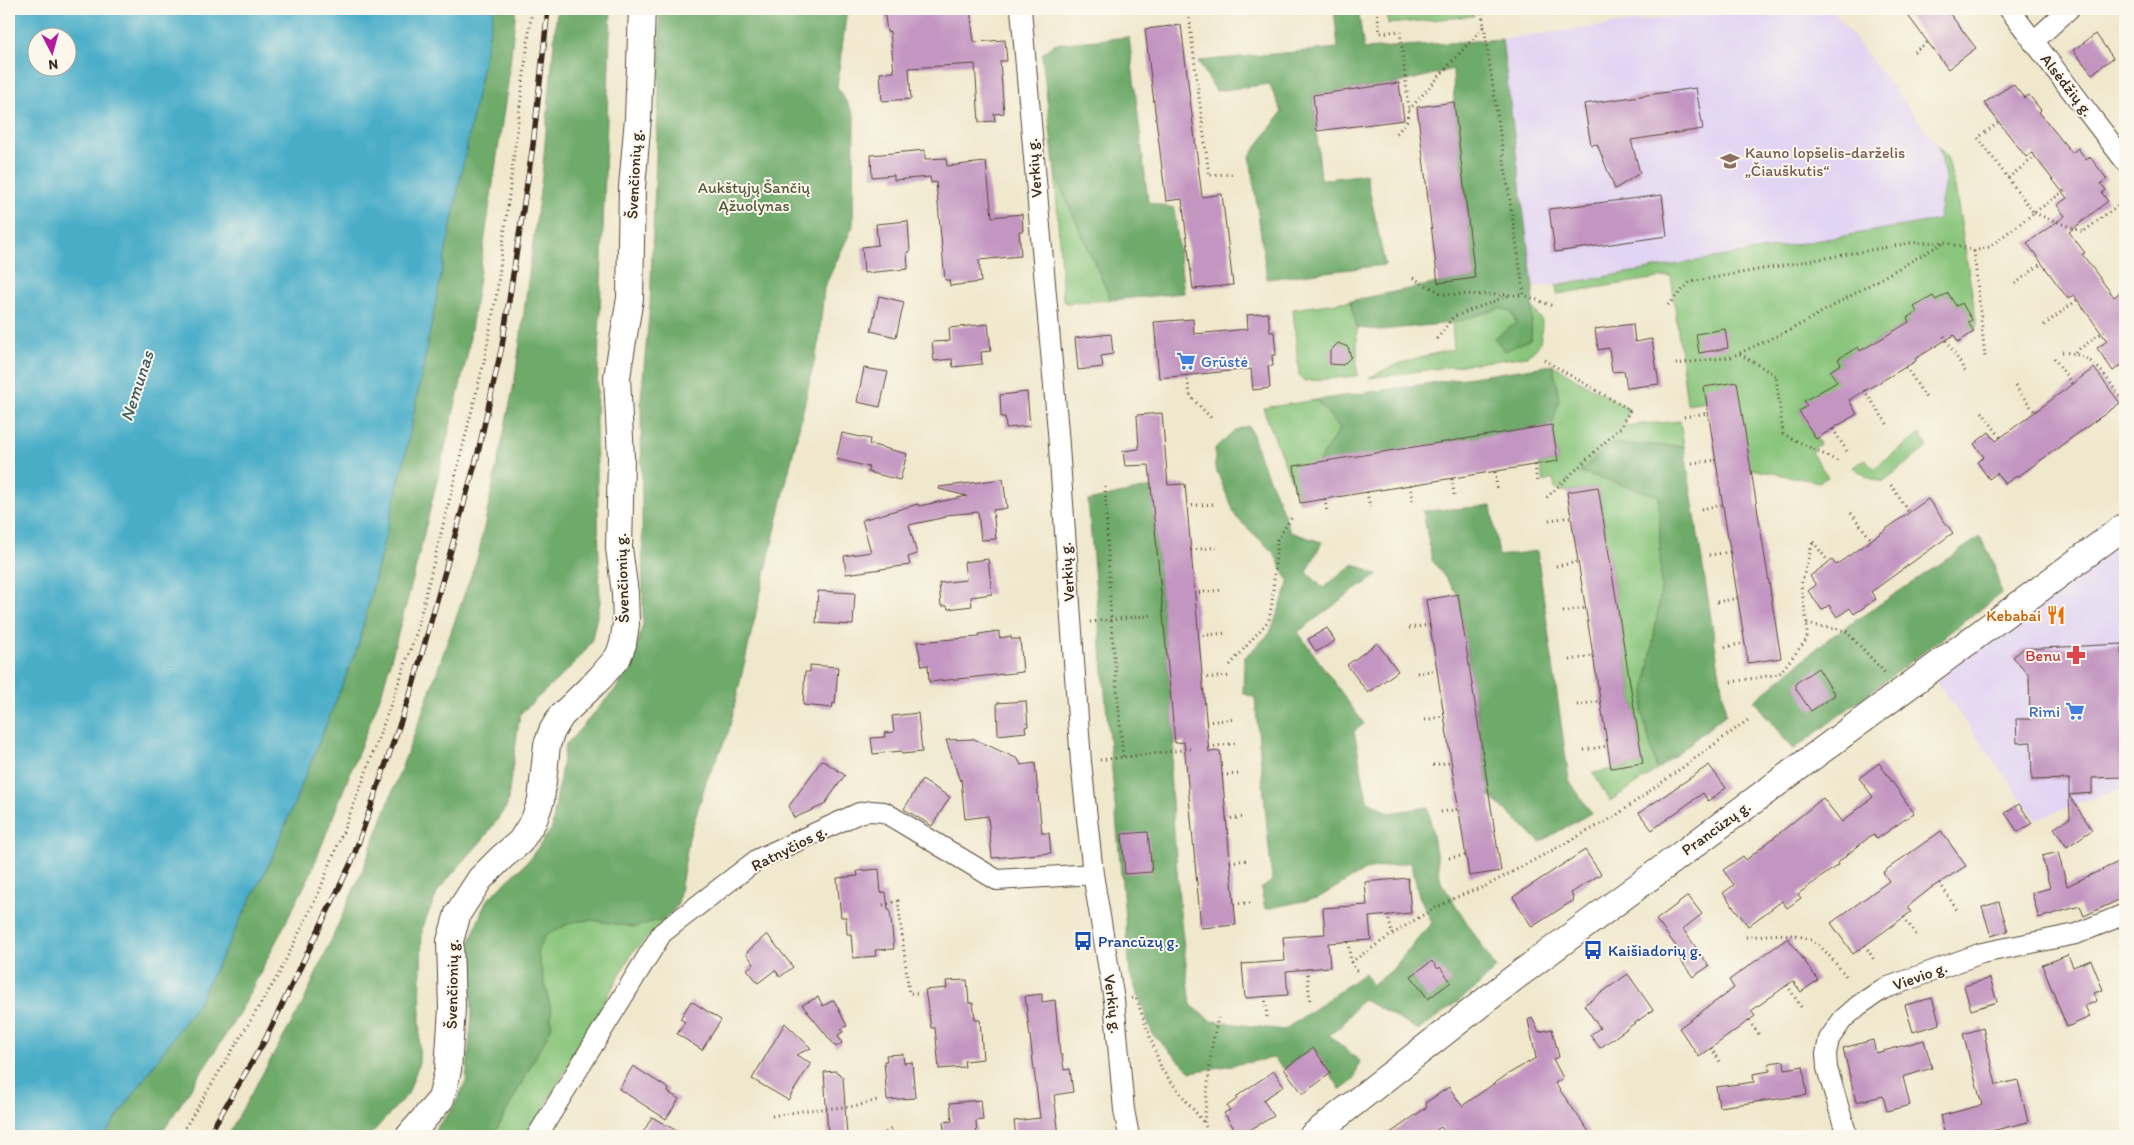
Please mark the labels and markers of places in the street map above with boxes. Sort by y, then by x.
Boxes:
place label: Kauno lopšelis-darželis „Čiauškutis“ [1745,143,1905,180]
school or university icon: Kauno lopšelis-darželis „Čiauškutis“ [1719,150,1741,172]
supermarket icon: Grūstė [1175,350,1197,372]
place label: Grūstė [1201,352,1248,371]
restaurant icon: Kebabai [2045,604,2067,626]
place label: Kebabai [1986,606,2041,625]
pharmacy icon: Benu [2065,644,2087,666]
place label: Benu [2025,646,2061,665]
supermarket icon: Rimi [2064,700,2086,722]
place label: Rimi [2029,702,2060,721]
bus stop icon: Prancūzų g. [1072,930,1094,952]
place label: Prancūzų g. [1098,932,1179,951]
bus stop icon: Kaišiadorių g. [1582,939,1604,961]
place label: Kaišiadorių g. [1608,941,1702,960]

